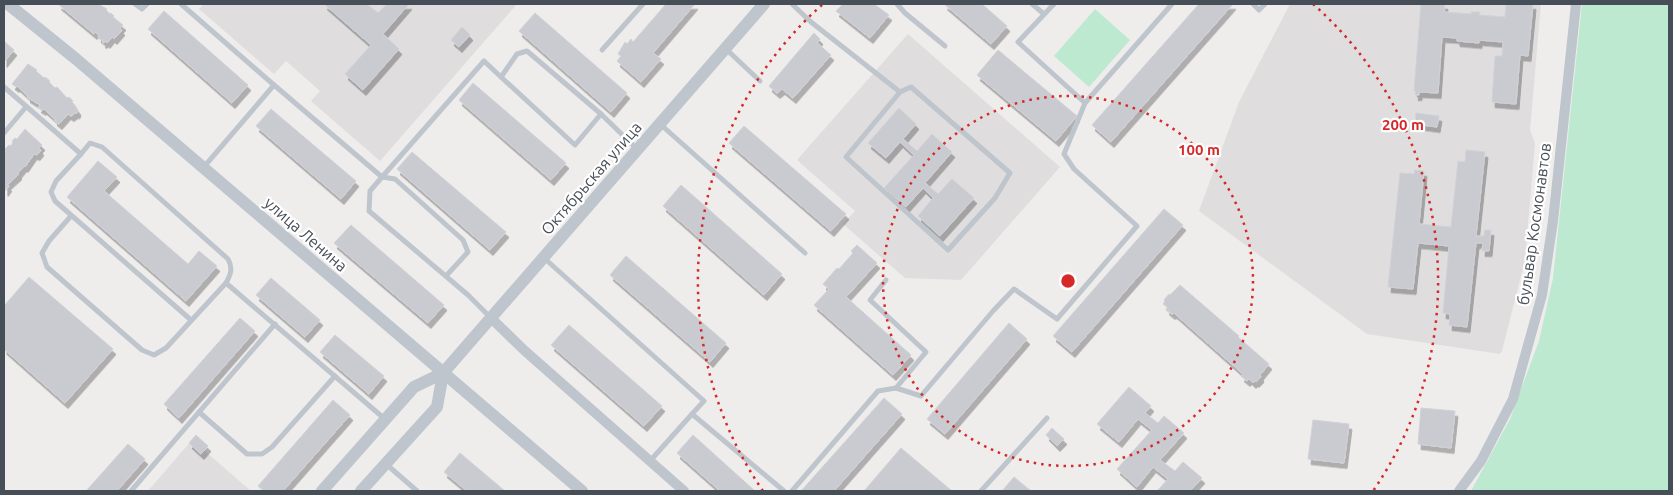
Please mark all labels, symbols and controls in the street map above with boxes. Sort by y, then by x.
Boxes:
text: 200 m [1382,116,1424,133]
street label: Октябрьская улица [537,118,645,238]
text: 100 m [1178,141,1220,158]
street label: бульвар Космонавтов [1514,142,1554,306]
street label: улица Ленина [261,193,351,275]
centre of rings [1059,272,1077,290]

